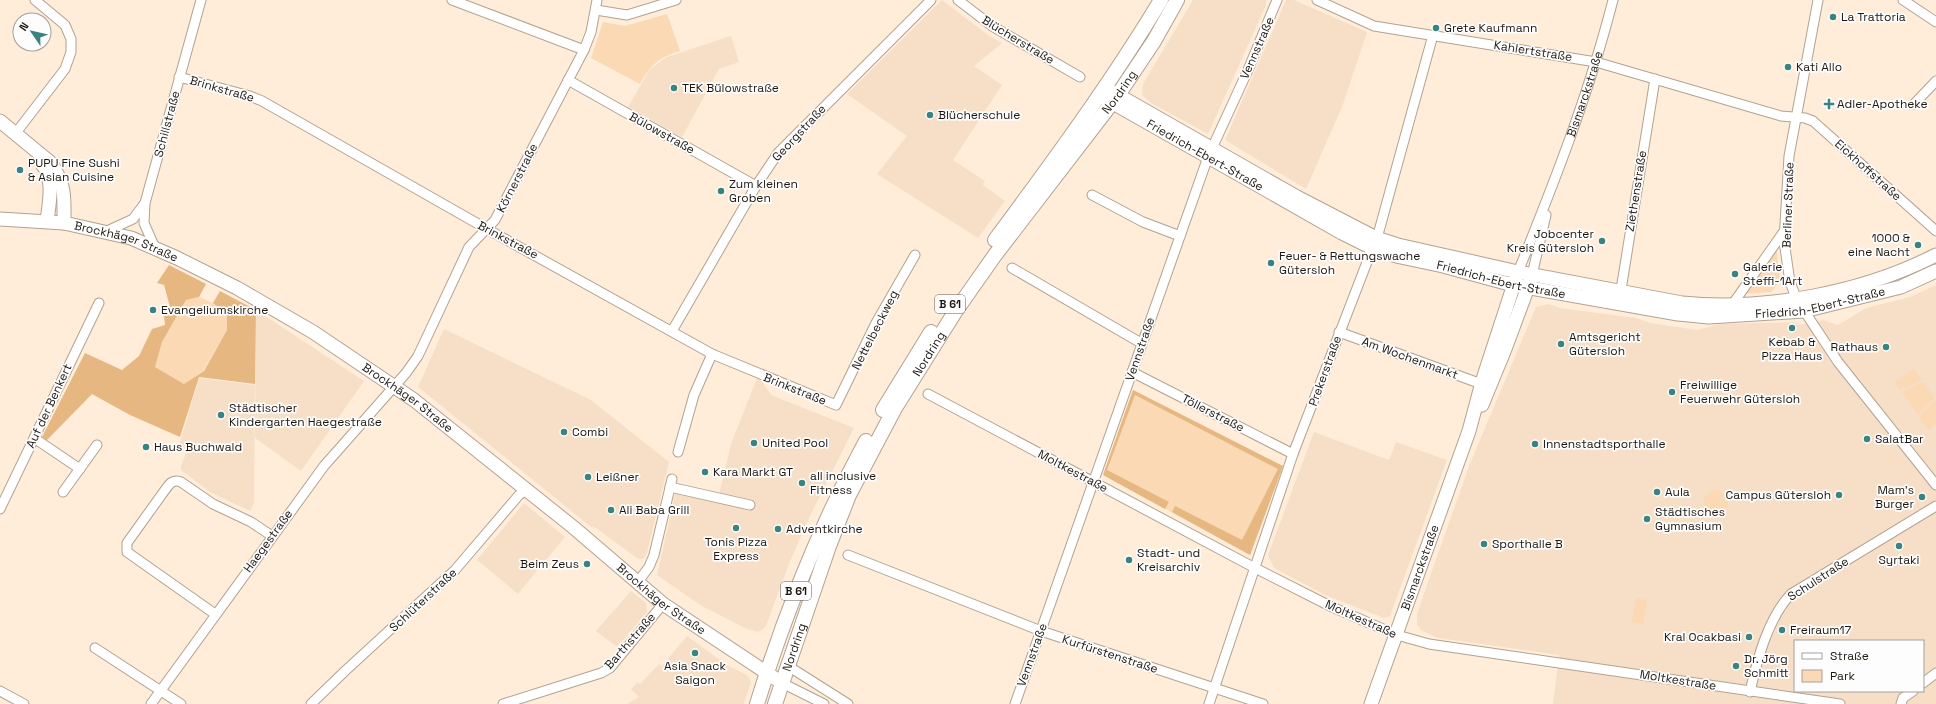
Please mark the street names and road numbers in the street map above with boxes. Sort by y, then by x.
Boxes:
street label: Blücherstraße [979,12,1057,68]
street label: Vennstraße [1236,14,1278,82]
street label: Kahlertstraße [1493,37,1573,65]
street label: Bismarckstraße [1563,49,1606,139]
street label: Nordring [1098,67,1140,117]
street label: Brinkstraße [188,72,256,106]
street label: Schillstraße [150,89,184,159]
street label: Georgstraße [769,101,829,165]
street label: Bülowstraße [626,108,698,158]
street label: Friedrich-Ebert-Straße [1144,116,1266,195]
street label: Eickhoffstraße [1831,136,1905,204]
street label: Körnerstraße [493,141,541,215]
street label: Ziethenstraße [1622,149,1650,233]
street label: Berliner Straße [1778,162,1798,248]
street label: Brockhäger Straße [73,217,181,265]
street label: Brinkstraße [475,217,541,263]
street label: Friedrich-Ebert-Straße [1435,257,1567,302]
street label: Friedrich-Ebert-Straße [1755,283,1887,322]
street label: Nettelbeckweg [848,287,902,373]
road number: B 61 [935,295,965,313]
street label: Vennstraße [1122,315,1158,383]
street label: Nordring [909,328,949,379]
street label: Am Wochenmarkt [1360,333,1460,383]
street label: Prekerstraße [1305,334,1345,408]
street label: Brockhäger Straße [359,359,456,436]
street label: Auf der Benkert [22,361,76,451]
street label: Brinkstraße [761,369,829,409]
street label: Töllerstraße [1179,390,1247,436]
street label: Moltkestraße [1035,446,1111,496]
street label: Haegestraße [240,506,296,576]
street label: Bismarckstraße [1397,523,1443,613]
street label: Schulstraße [1784,553,1852,605]
street label: Brockhäger Straße [613,560,709,638]
street label: Schlüterstraße [386,565,460,635]
road number: B 61 [781,582,811,600]
street label: Moltkestraße [1323,596,1399,642]
street label: Barthstraße [601,609,659,673]
street label: Nordring [779,621,810,673]
street label: Vennstraße [1013,621,1051,689]
street label: Kurfürstenstraße [1060,631,1160,677]
street label: Moltkestraße [1639,666,1717,694]

